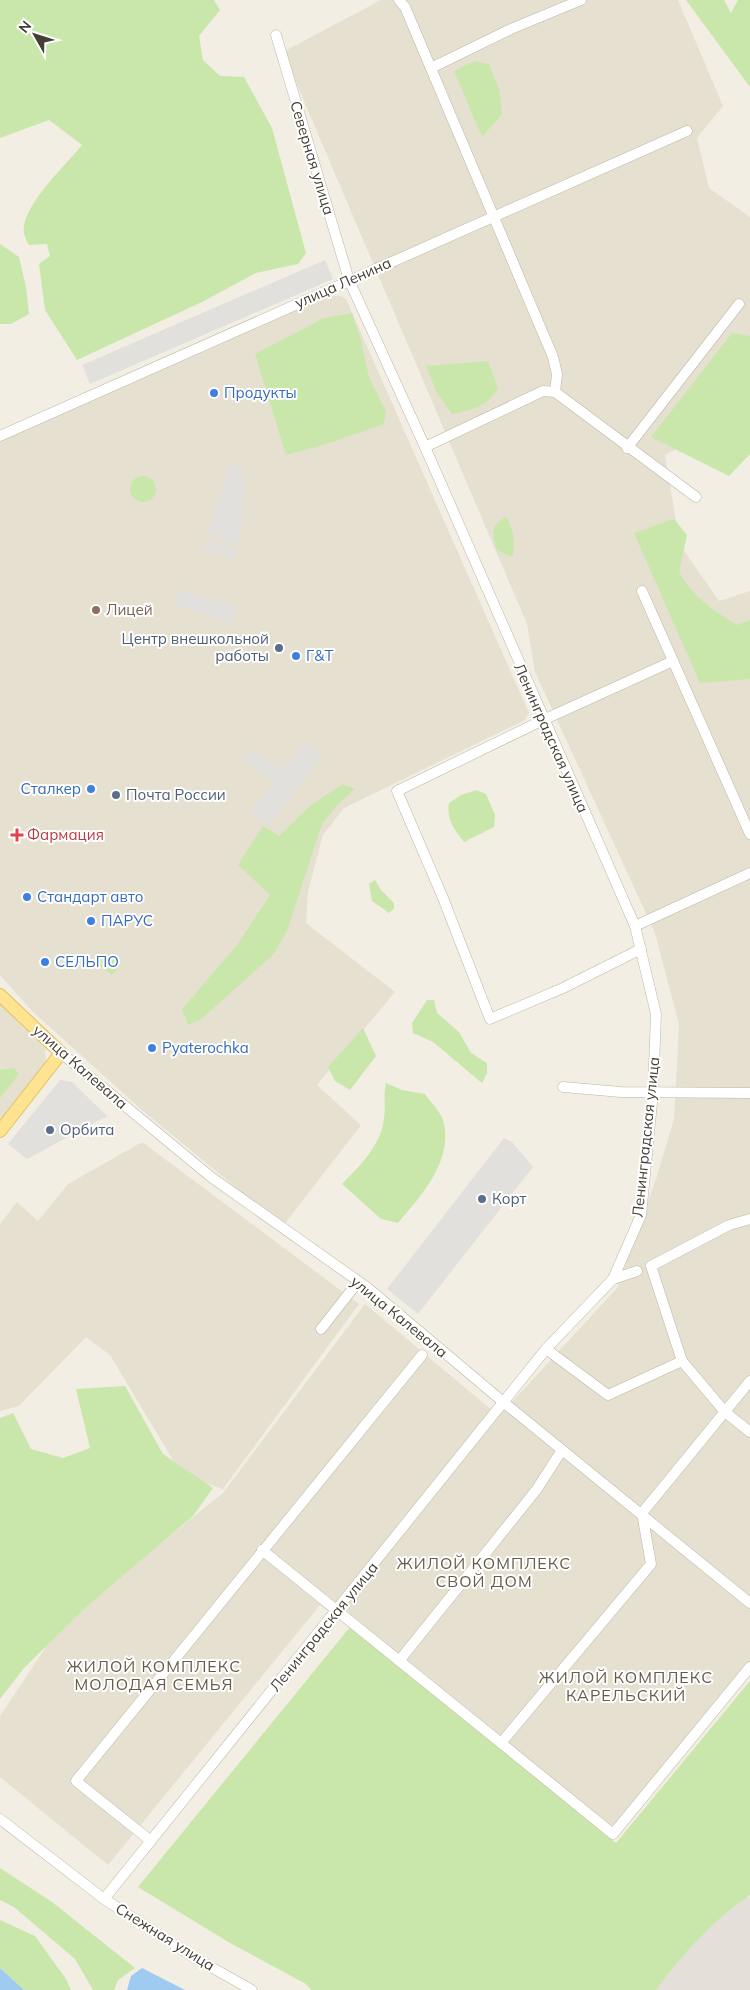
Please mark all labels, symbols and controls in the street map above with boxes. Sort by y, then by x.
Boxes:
north arrow [10,10,60,60]
text: N [15,17,35,37]
street label: Северная улица [286,99,339,217]
street label: улица Ленина [292,253,394,312]
place label: Продукты [224,383,297,402]
marker: Продукты [208,387,220,399]
place label: Лицей [106,600,153,619]
marker: Лицей [90,604,102,616]
place label: Центр внешкольной работы [122,629,269,665]
marker: Центр внешкольной работы [273,642,285,654]
place label: Г&Т [306,646,333,665]
marker: Г&Т [290,650,302,662]
street label: Ленинградская улица [510,660,593,815]
place label: Сталкер [20,779,81,798]
marker: Сталкер [85,783,97,795]
place label: Почта России [126,785,226,804]
marker: Почта России [110,789,122,801]
place label: Фармация [27,825,104,844]
marker: Фармация [11,829,23,841]
place label: Стандарт авто [37,887,144,906]
marker: Стандарт авто [21,891,33,903]
place label: ПАРУС [101,911,153,930]
marker: ПАРУС [85,915,97,927]
place label: СЕЛЬПО [55,952,119,971]
marker: СЕЛЬПО [39,956,51,968]
street label: улица Калевала [29,1020,132,1113]
place label: Pyaterochka [162,1038,249,1057]
marker: Pyaterochka [146,1042,158,1054]
street label: Ленинградская улица [628,1056,663,1218]
place label: Орбита [60,1120,114,1139]
marker: Орбита [44,1124,56,1136]
place label: Корт [492,1189,527,1208]
marker: Корт [476,1193,488,1205]
street label: улица Калевала [347,1272,452,1362]
district label: ЖИЛОЙ КОМПЛЕКС СВОЙ ДОМ [397,1553,571,1591]
street label: Ленинградская улица [265,1558,382,1695]
district label: ЖИЛОЙ КОМПЛЕКС МОЛОДАЯ СЕМЬЯ [67,1656,241,1694]
district label: ЖИЛОЙ КОМПЛЕКС КАРЕЛЬСКИЙ [539,1667,713,1705]
street label: Снежная улица [112,1898,218,1975]

